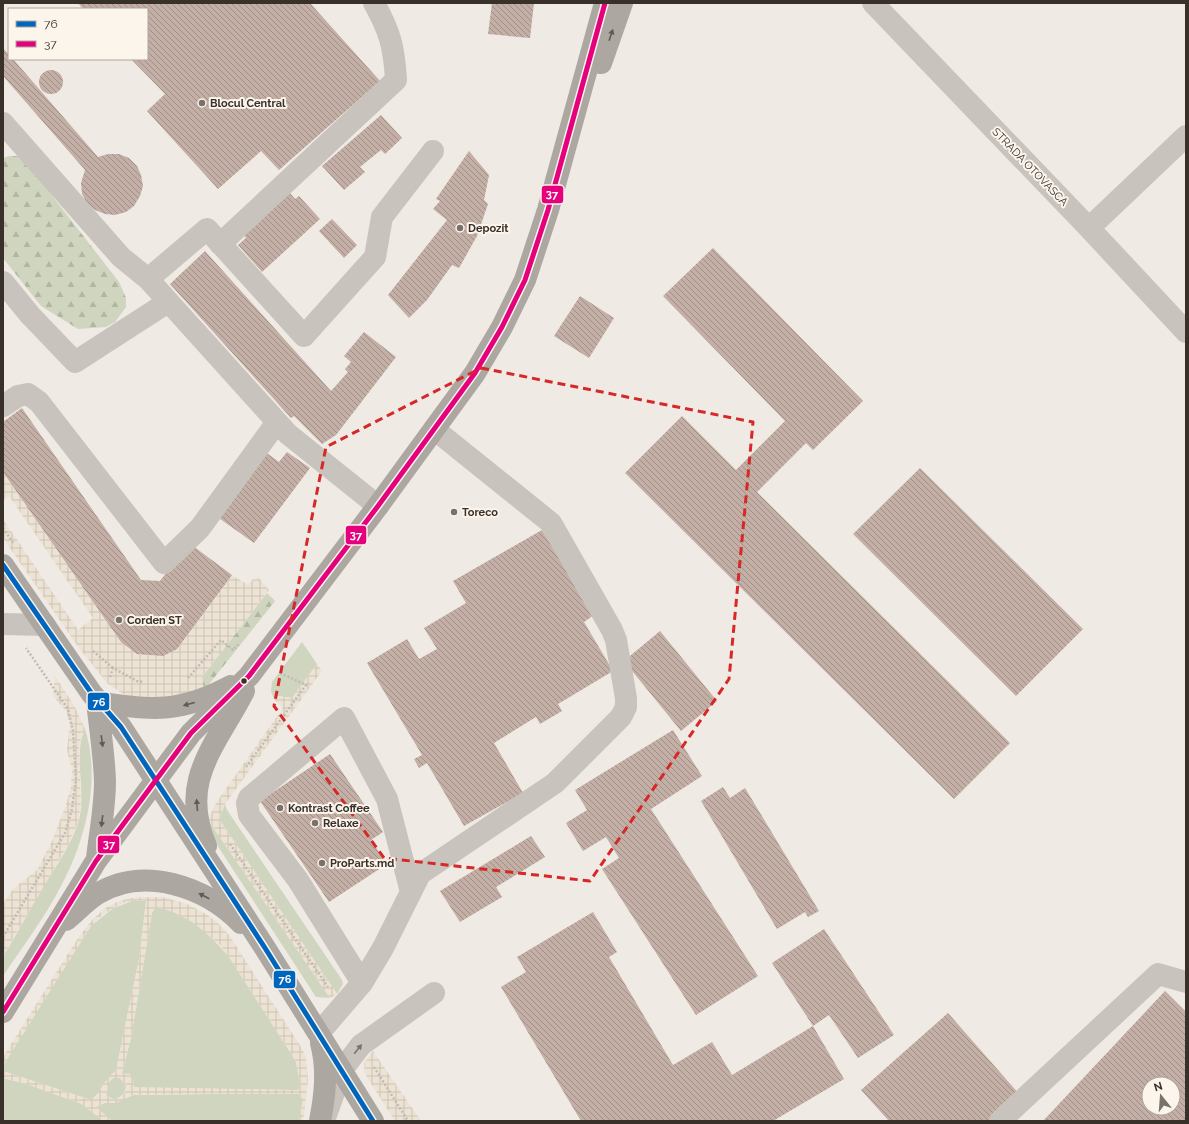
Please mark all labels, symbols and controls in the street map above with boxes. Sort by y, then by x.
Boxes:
legend [8,8,148,60]
text: 76 [44,17,58,31]
one-way arrow [609,28,615,40]
text: 37 [44,37,57,51]
place label: Blocul Central [210,97,286,110]
marker: Blocul Central [197,98,207,108]
street label: STRADA OTOVASCA [989,125,1071,209]
line badge: 37 [541,185,564,204]
text: 37 [546,188,559,201]
place label: Depozit [468,222,509,235]
marker: Depozit [455,223,465,233]
place label: Toreco [462,506,498,519]
marker: Toreco [449,507,459,517]
line badge: 37 [345,525,367,545]
text: 37 [350,529,363,542]
place label: Corden ST [127,614,182,627]
marker: Corden ST [114,615,124,625]
unlabelled marker [239,676,249,686]
line badge: 76 [87,692,110,711]
text: 76 [93,696,106,709]
one-way arrow [183,701,195,707]
one-way arrow [99,734,105,747]
one-way arrow [193,799,200,811]
place label: Kontrast Coffee [288,802,370,815]
marker: Kontrast Coffee [275,803,285,813]
one-way arrow [99,815,105,827]
place label: Relaxe [323,817,359,830]
marker: Relaxe [310,818,320,828]
line badge: 37 [97,835,120,854]
text: 37 [103,838,116,851]
place label: ProParts.md [330,857,394,870]
marker: ProParts.md [317,858,327,868]
one-way arrow [198,893,210,899]
line badge: 76 [273,970,296,989]
text: 76 [279,973,292,986]
one-way arrow [354,1044,362,1055]
north arrow [1141,1076,1181,1116]
text: N [1152,1079,1164,1094]

